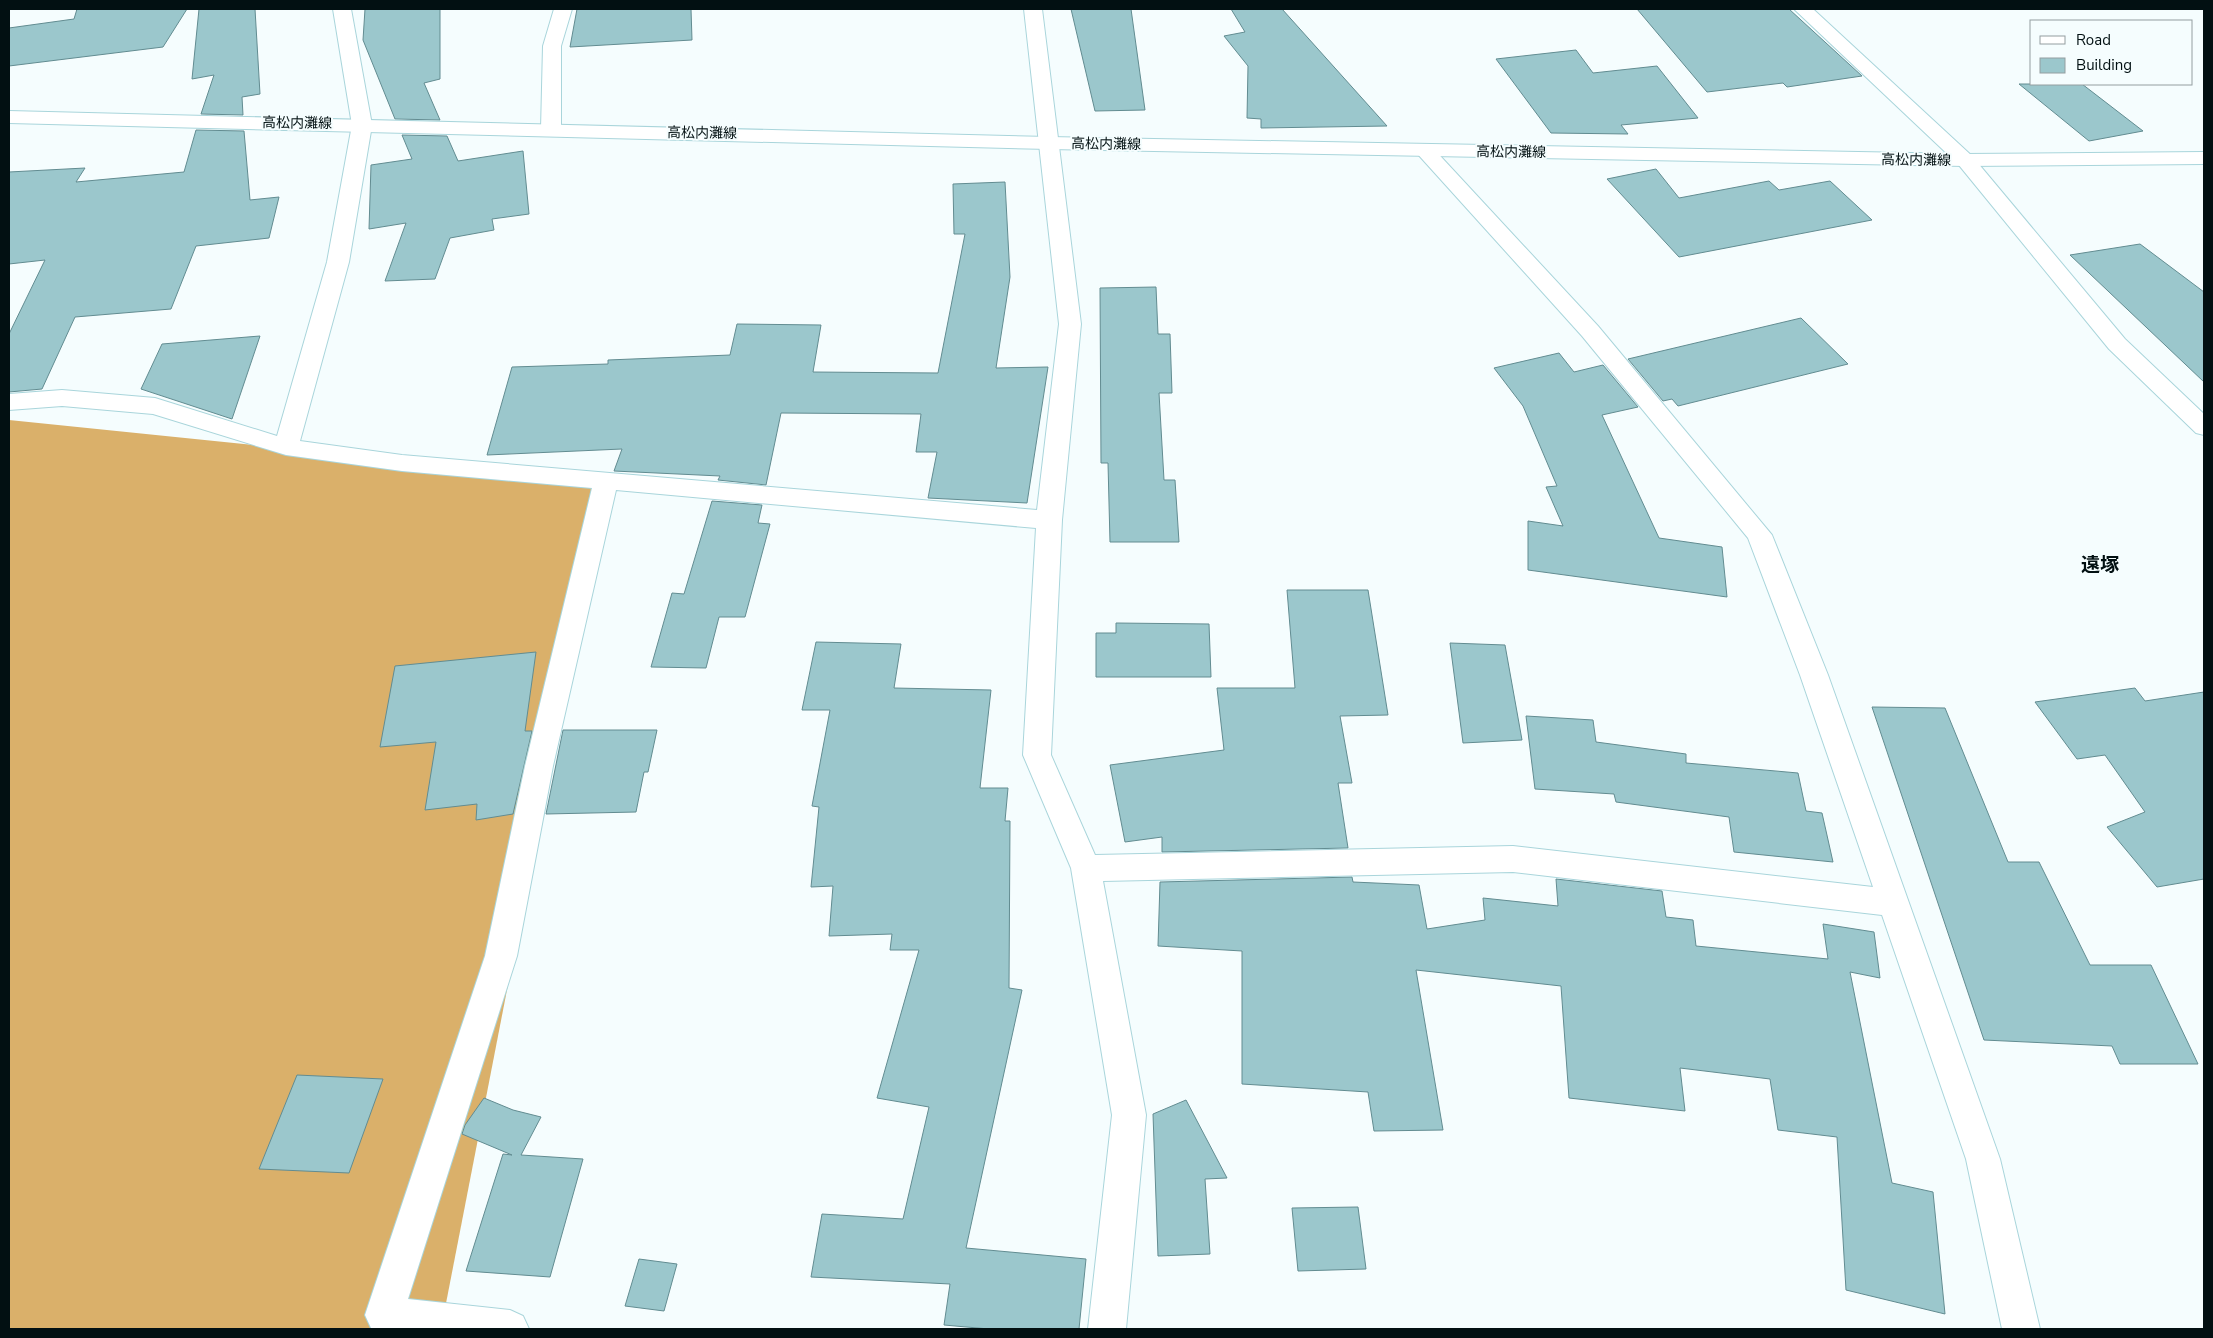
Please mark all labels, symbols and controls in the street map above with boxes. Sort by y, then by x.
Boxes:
legend [2030,20,2193,85]
text: Road [2076,30,2111,50]
text: Building [2076,55,2132,75]
street label: 高松内灘線 [262,113,332,133]
street label: 高松内灘線 [667,123,737,143]
street label: 高松内灘線 [1071,134,1141,154]
street label: 高松内灘線 [1476,142,1546,162]
street label: 高松内灘線 [1881,150,1951,170]
district label: 遠塚 [2081,552,2119,578]

